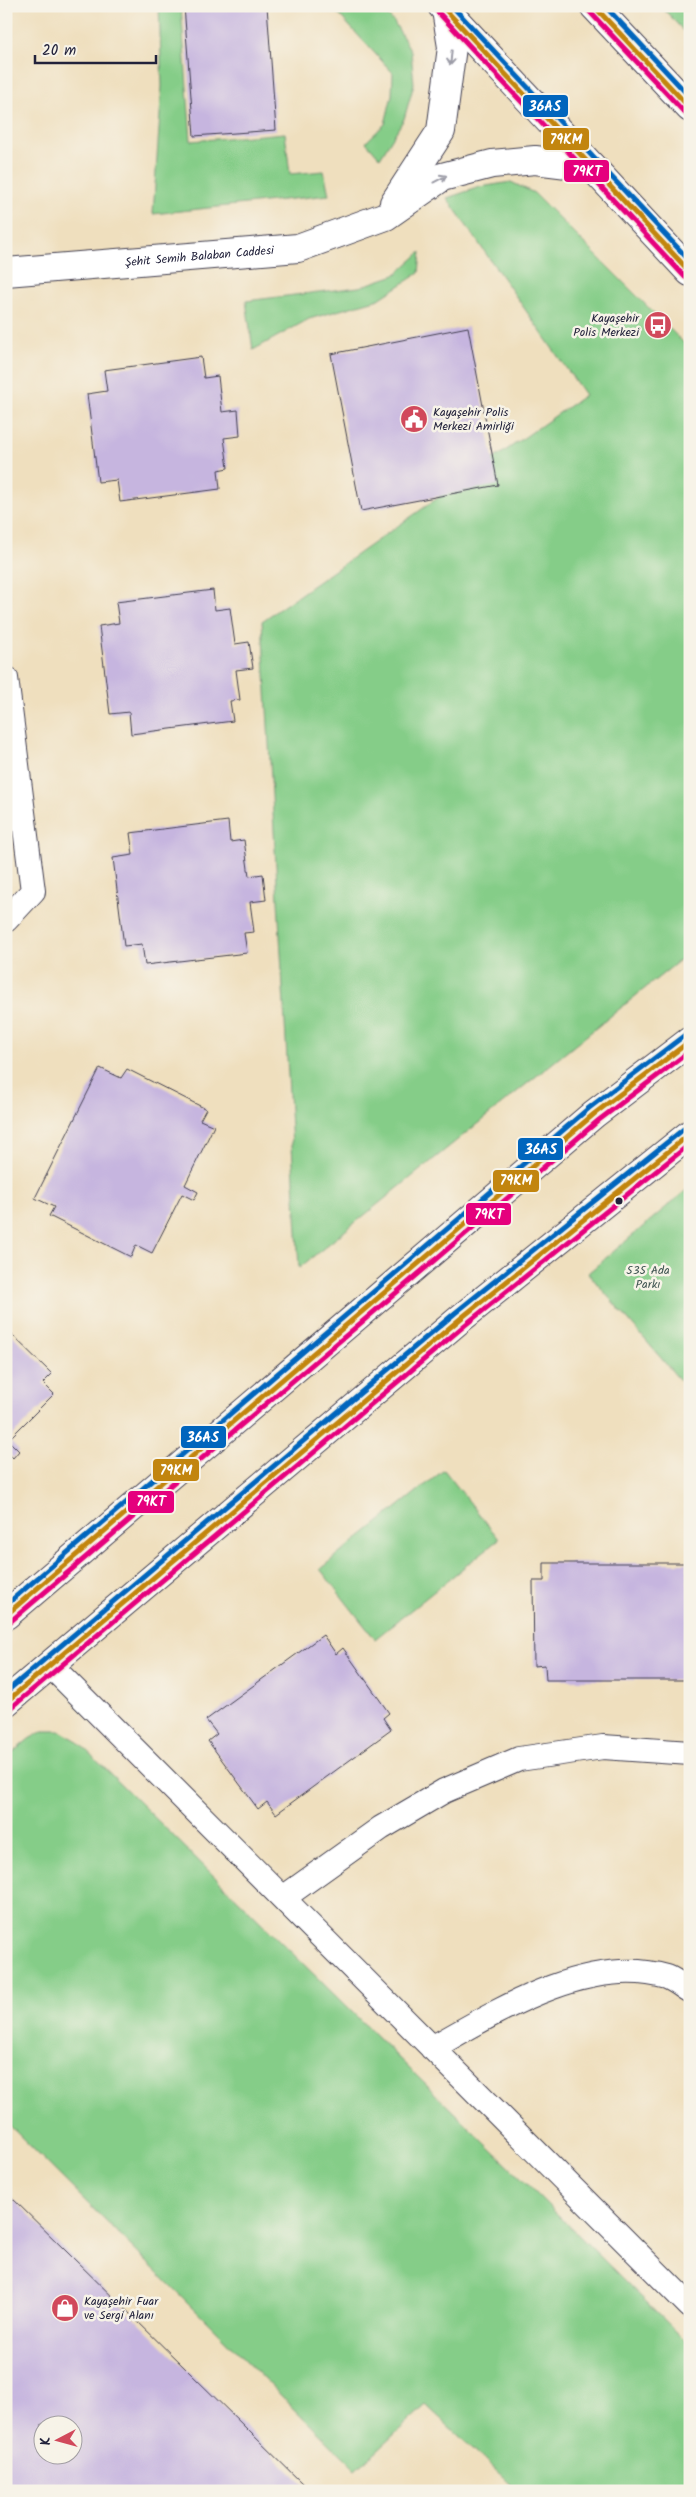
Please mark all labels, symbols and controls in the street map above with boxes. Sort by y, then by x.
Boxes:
scale bar [35,32,156,64]
text: 20 m [42,39,76,63]
one-way arrow [447,50,456,66]
line badge: 36AS [522,94,569,118]
text: 36AS [528,96,561,118]
line badge: 79KM [542,127,590,151]
text: 79KM [550,129,583,151]
line badge: 79KT [563,159,610,183]
text: 79KT [572,161,603,183]
one-way arrow [433,174,448,184]
street label: Şehit Semih Balaban Caddesi [124,240,276,272]
place label: Kayaşehir Polis Merkezi [573,309,640,342]
bus stop icon: Kayaşehir Polis Merkezi [643,310,673,340]
place label: Kayaşehir Polis Merkezi Amirliği [433,403,515,436]
public building icon: Kayaşehir Polis Merkezi Amirliği [399,404,429,434]
line badge: 36AS [517,1137,564,1161]
text: 36AS [524,1139,557,1161]
line badge: 79KM [492,1169,540,1193]
text: 79KM [500,1170,533,1192]
unlabelled marker [614,1196,624,1206]
line badge: 79KT [465,1202,512,1226]
text: 79KT [474,1204,505,1226]
park label: 535 Ada Parkı [626,1261,670,1294]
line badge: 36AS [180,1425,227,1449]
text: 36AS [186,1427,219,1449]
line badge: 79KM [152,1458,200,1482]
text: 79KM [160,1460,193,1482]
line badge: 79KT [127,1490,175,1514]
text: 79KT [136,1491,167,1513]
place label: Kayaşehir Fuar ve Sergi Alanı [84,2292,159,2325]
shop icon: Kayaşehir Fuar ve Sergi Alanı [50,2293,80,2323]
north arrow [32,2414,82,2464]
text: K [35,2435,57,2447]

